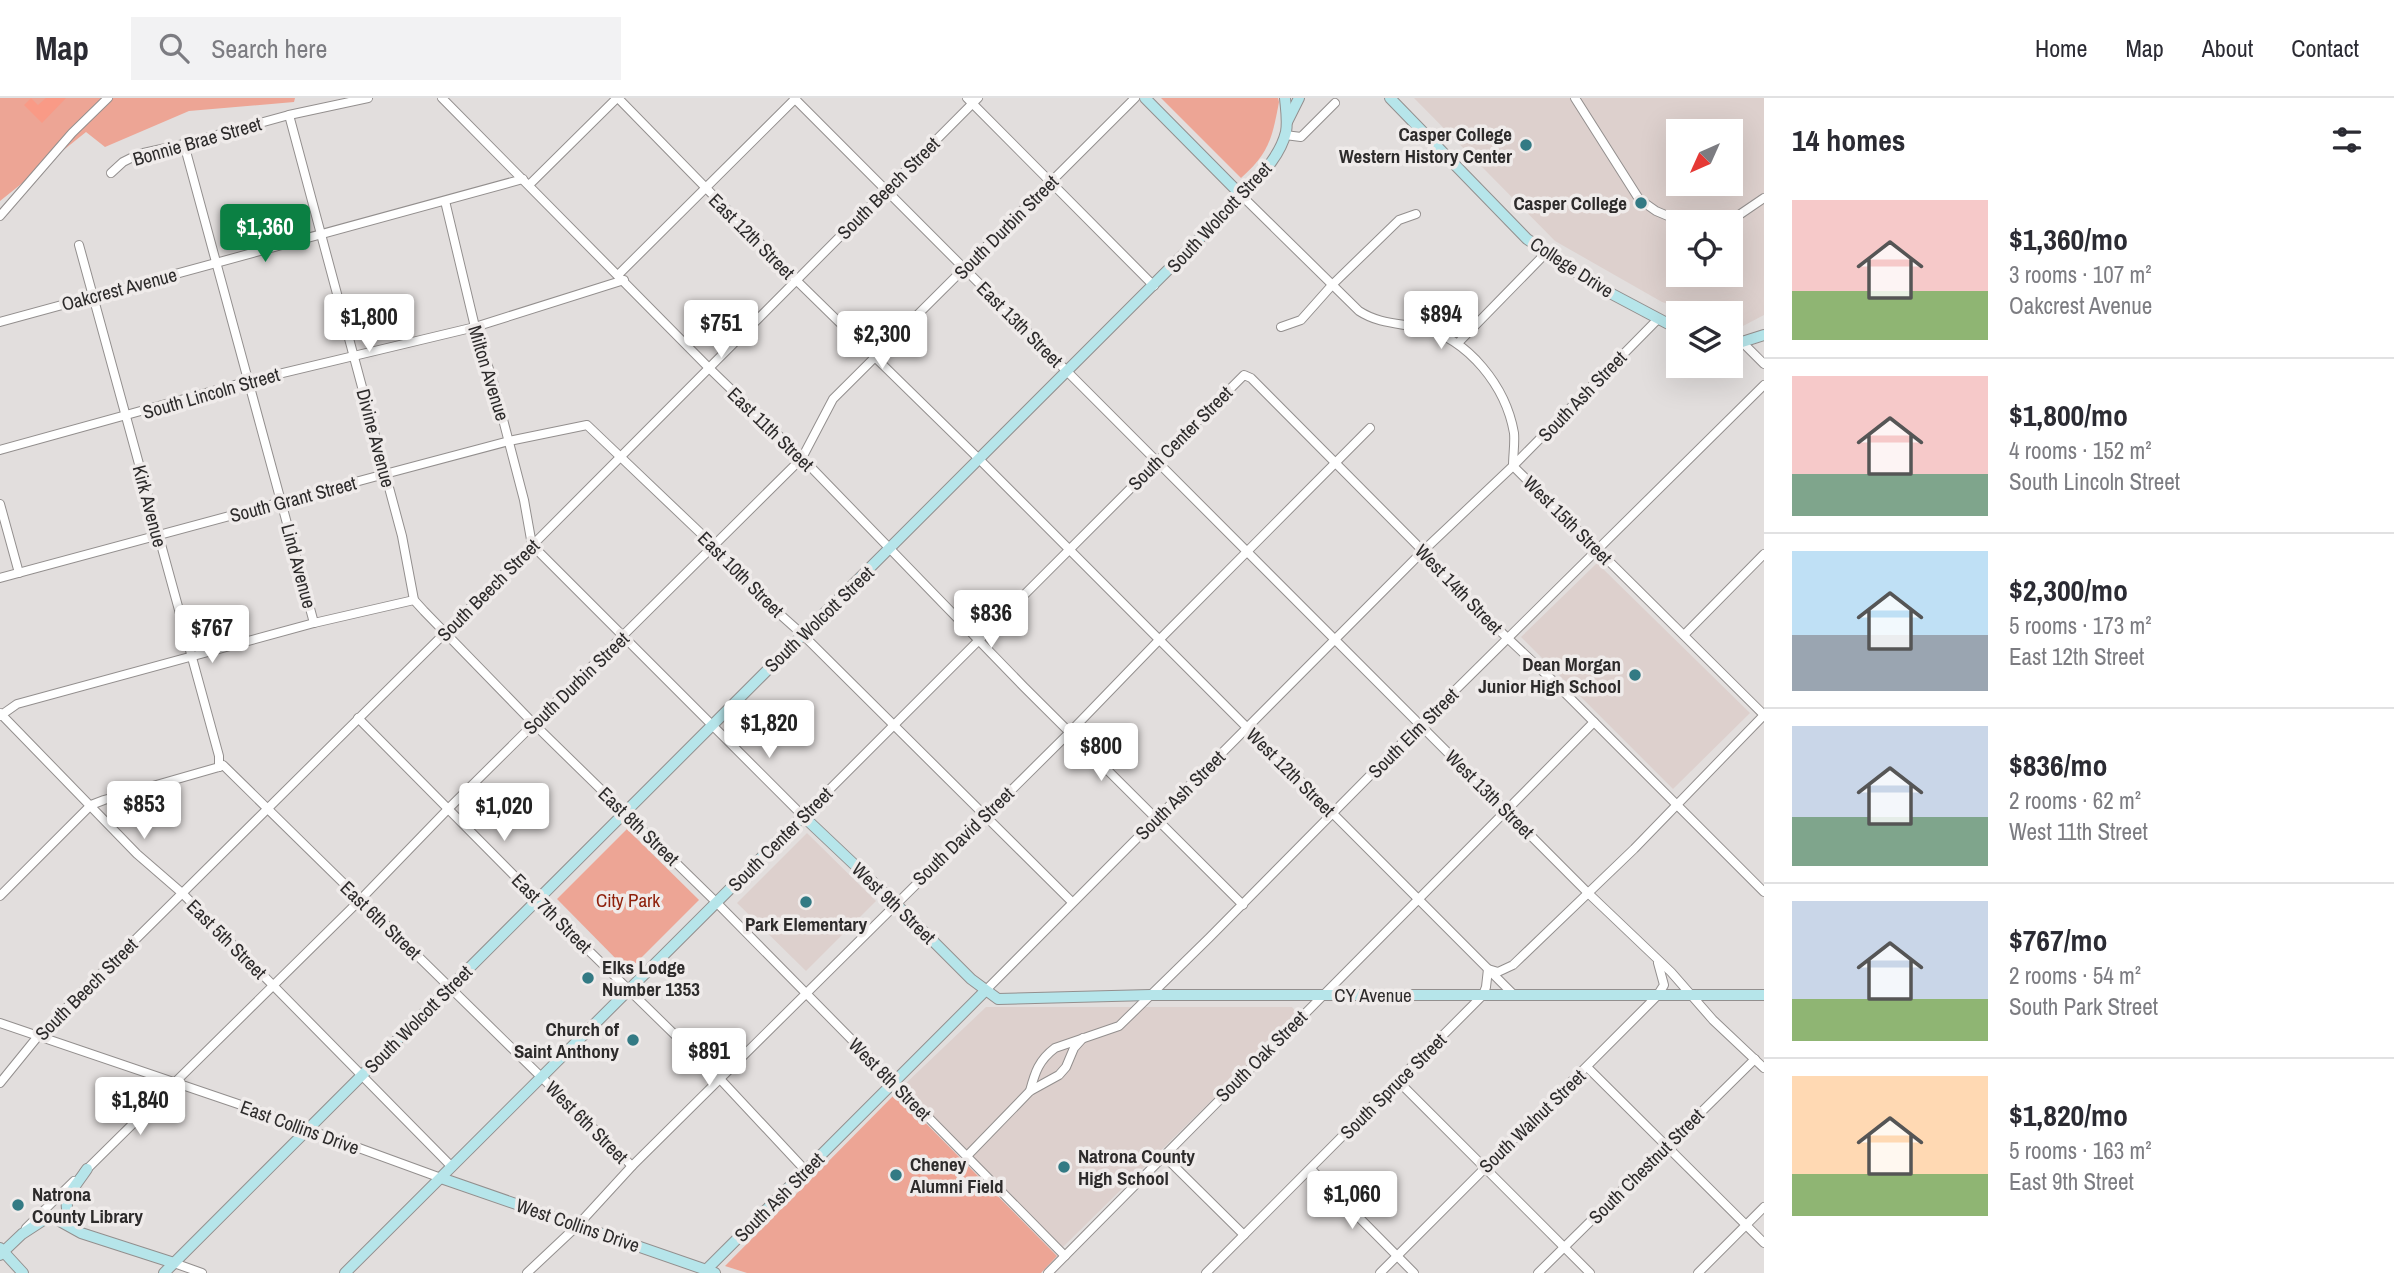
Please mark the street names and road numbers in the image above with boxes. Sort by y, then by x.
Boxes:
street label: Bonnie Brae Street [130,110,265,172]
street label: South Beech Street [831,131,945,245]
street label: South Wolcott Street [1161,155,1278,278]
street label: South Durbin Street [948,169,1064,285]
street label: East 12th Street [703,187,801,285]
street label: College Drive [1525,230,1619,304]
street label: Oakcrest Avenue [58,261,180,317]
street label: East 13th Street [971,275,1069,373]
street label: Milton Avenue [462,322,516,424]
street label: South Ash Street [1532,344,1632,447]
street label: South Lincoln Street [140,361,283,425]
street label: South Center Street [1122,380,1238,496]
street label: East 11th Street [722,381,820,477]
street label: Divine Avenue [350,386,402,490]
street label: Kirk Avenue [127,462,173,550]
street label: South Grant Street [227,469,360,528]
street label: West 15th Street [1518,470,1619,571]
street label: Lind Avenue [275,521,323,611]
street label: East 10th Street [692,525,790,623]
street label: South Beech Street [431,533,545,647]
street label: West 14th Street [1409,538,1509,640]
street label: South Wolcott Street [759,560,880,678]
street label: South Durbin Street [517,625,635,740]
street label: South Elm Street [1362,682,1464,784]
street label: West 12th Street [1241,722,1342,823]
street label: South Ash Street [1129,744,1231,846]
street label: West 13th Street [1440,744,1541,845]
street label: South David Street [907,780,1020,891]
street label: East 8th Street [593,781,686,872]
street label: South Center Street [722,781,838,897]
street label: West 9th Street [846,856,942,950]
street label: East 7th Street [506,867,598,959]
street label: East 6th Street [335,875,428,966]
street label: East 5th Street [181,893,273,985]
street label: South Beech Street [29,932,143,1046]
street label: South Wolcott Street [358,959,478,1079]
street label: CY Avenue [1334,982,1412,1008]
street label: South Oak Street [1210,1004,1313,1107]
street label: South Spruce Street [1334,1027,1452,1145]
street label: West 8th Street [843,1032,938,1127]
street label: South Walnut Street [1473,1063,1591,1179]
street label: West 6th Street [540,1075,635,1170]
street label: East Collins Drive [237,1093,363,1161]
street label: South Chestnut Street [1583,1102,1710,1229]
street label: South Ash Street [728,1146,830,1248]
street label: West Collins Drive [513,1192,643,1258]

